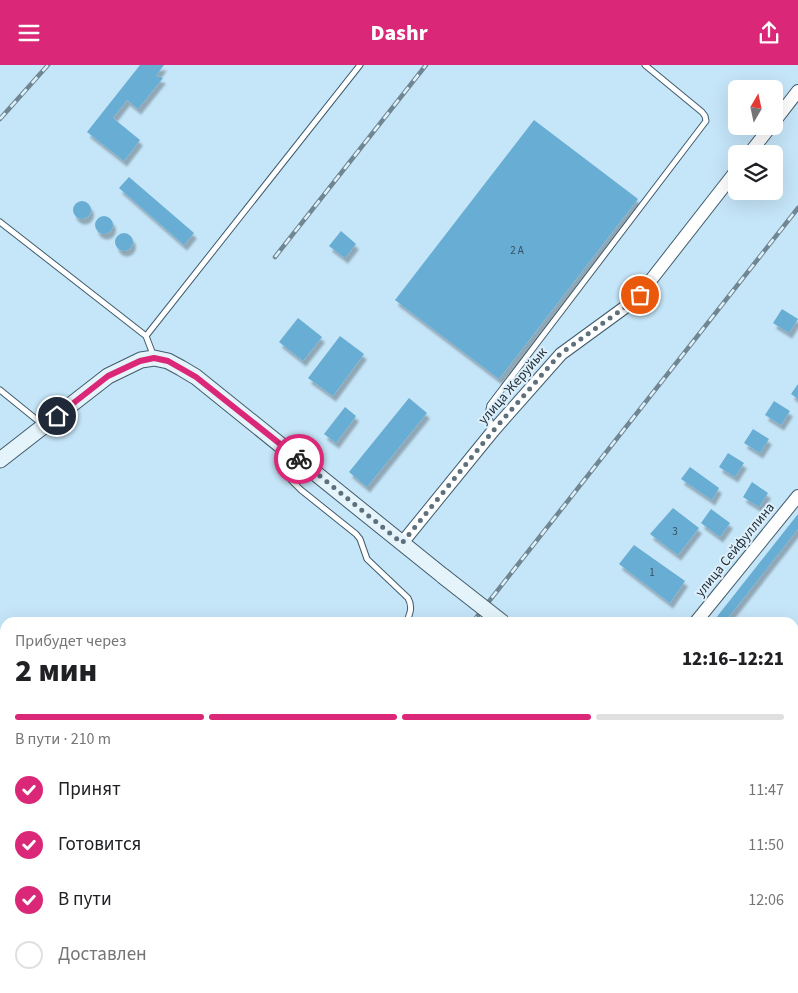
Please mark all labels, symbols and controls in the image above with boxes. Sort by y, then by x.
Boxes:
text: Dashr [370,17,428,49]
icon: menu [15,19,43,47]
icon: share [755,19,783,47]
north arrow [728,80,782,135]
map controls [728,80,783,200]
button: layers [728,145,783,200]
house number: 2 А [510,243,524,258]
pin [619,274,661,316]
icon: bag [626,281,654,309]
street label: улица Жеруйык [474,343,552,429]
pin [36,395,78,437]
icon: home [43,402,71,430]
courier [274,434,324,484]
icon: bike [285,445,313,473]
street label: улица Сейфуллина [691,498,779,602]
house number: 3 [672,524,678,539]
house number: 1 [649,565,655,580]
text: Прибудет через [15,630,126,652]
text: 12:16–12:21 [682,646,784,673]
text: 2 мин [15,648,97,694]
text: В пути · 210 m [15,728,111,750]
icon: check [15,776,43,804]
text: Принят [58,776,121,803]
text: 11:47 [748,779,784,801]
icon: check [15,831,43,859]
text: Готовится [58,831,141,858]
text: 11:50 [748,834,784,856]
icon: check [15,886,43,914]
text: В пути [58,886,112,913]
text: 12:06 [748,889,784,911]
text: Доставлен [58,941,147,968]

